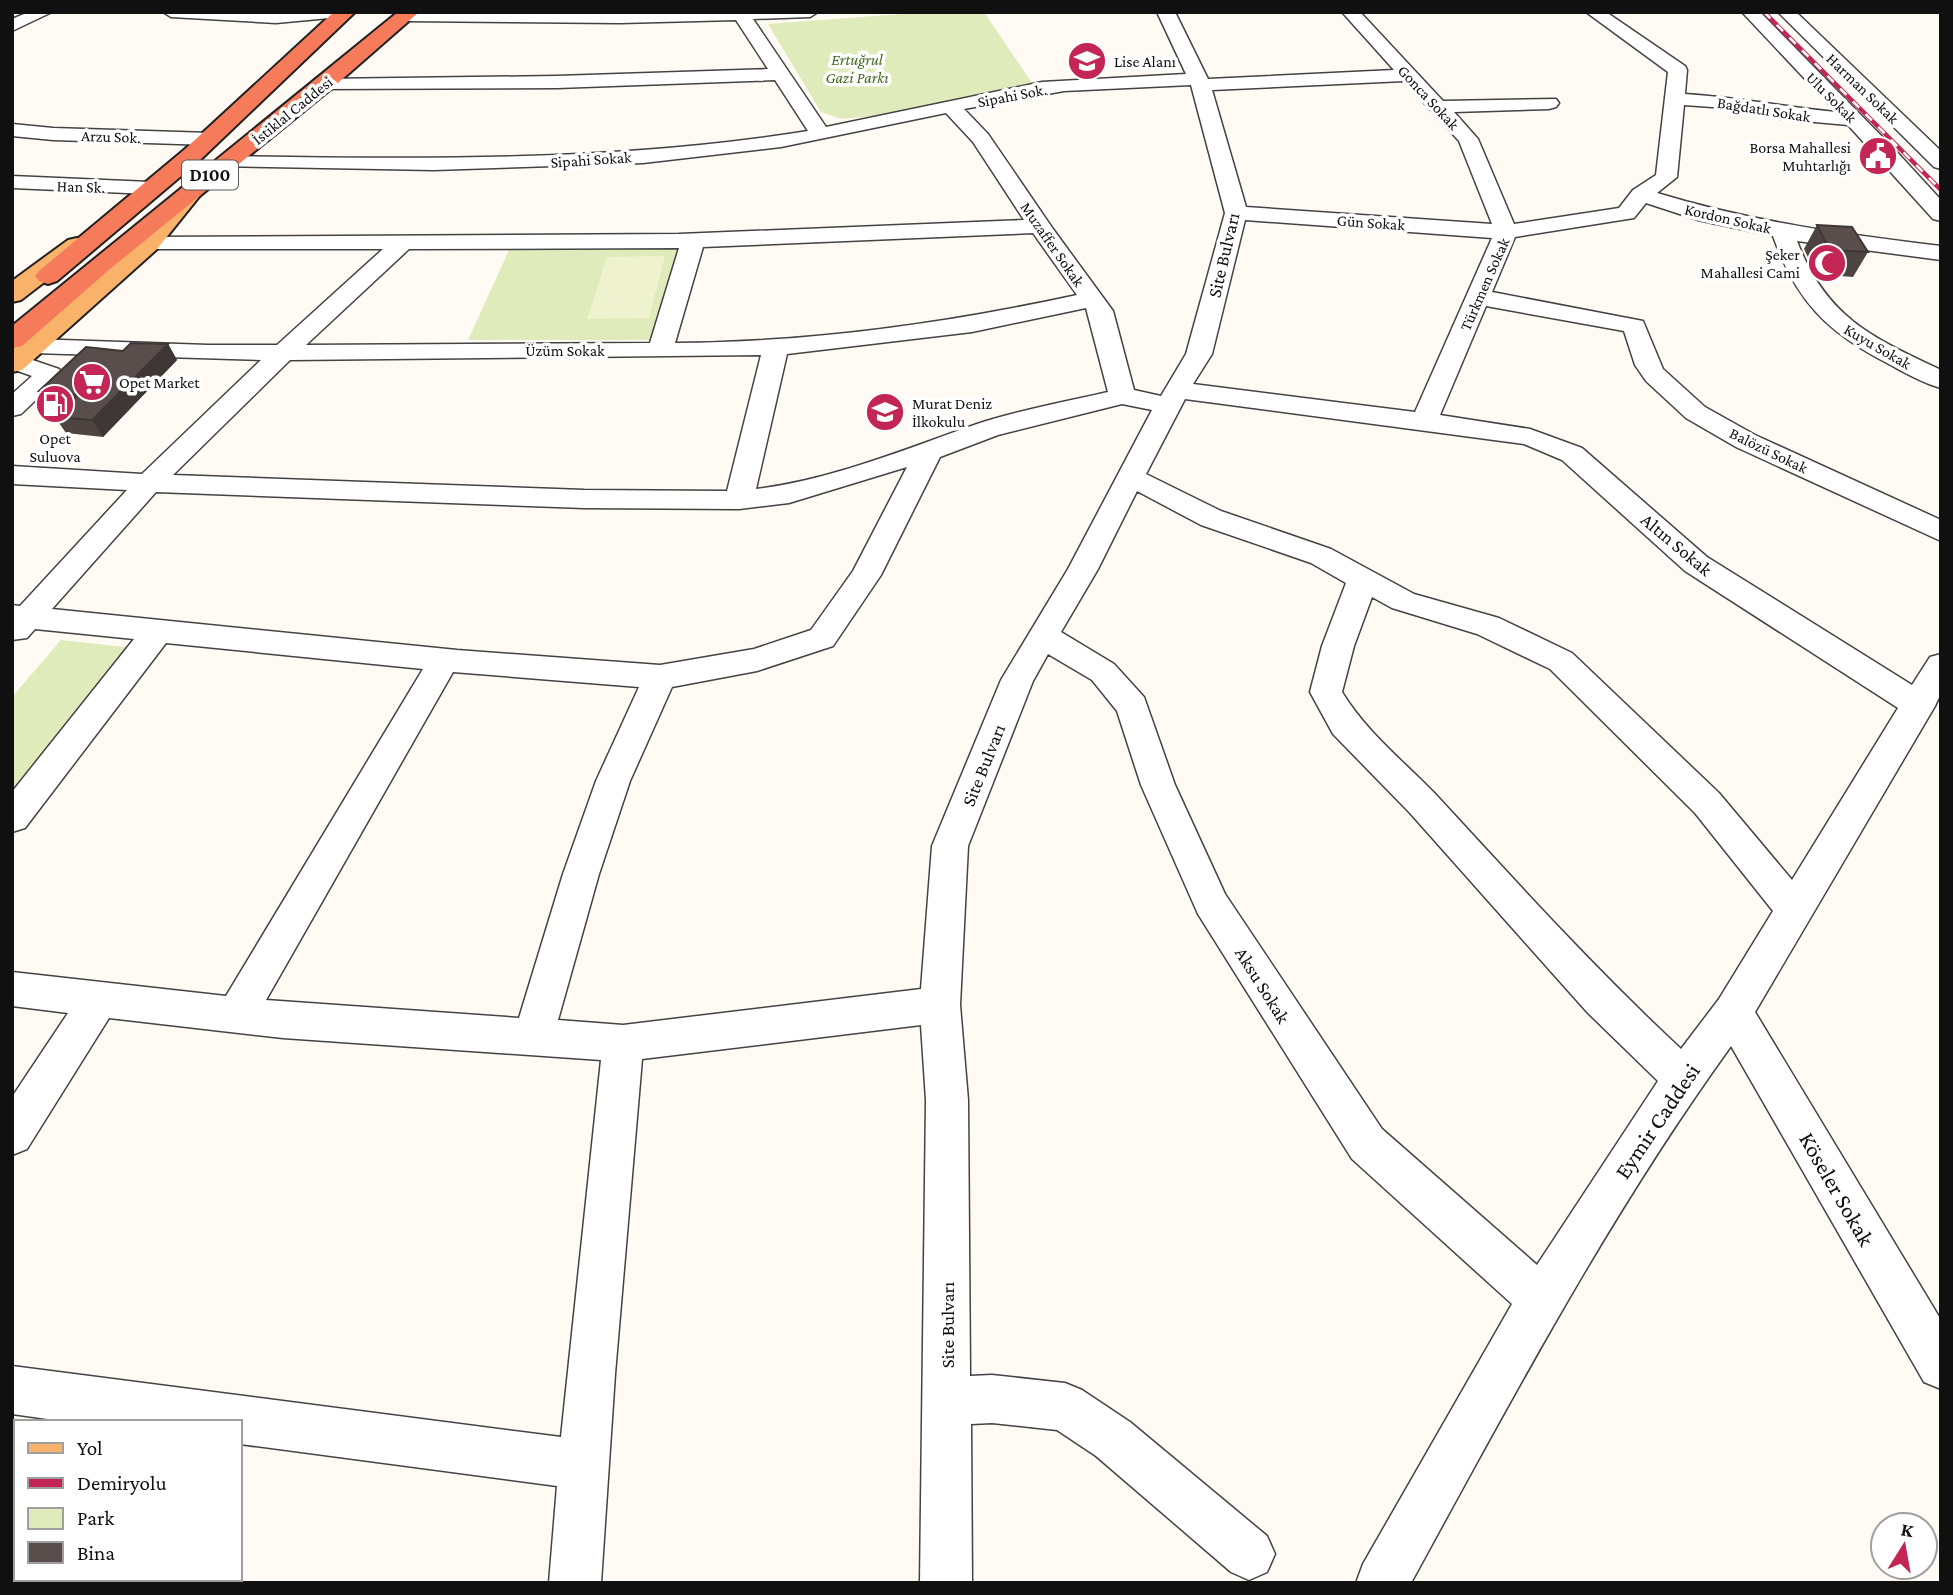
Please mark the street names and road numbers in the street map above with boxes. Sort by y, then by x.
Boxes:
street label: Harman Sokak [1823,50,1902,127]
street label: Gonca Sokak [1395,62,1463,133]
street label: Ulu Sokak [1803,69,1861,126]
street label: İstiklal Caddesi [249,73,336,148]
street label: Sipahi Sok. [976,80,1048,112]
street label: Bağdatlı Sokak [1716,94,1812,126]
street label: Arzu Sok. [81,127,141,146]
street label: Sipahi Sokak [550,148,633,172]
road number: D100 [182,160,238,190]
street label: Han Sk. [56,177,105,196]
street label: Muzaffer Sokak [1017,199,1088,290]
street label: Kordon Sokak [1683,200,1773,237]
street label: Site Bulvarı [1204,211,1243,300]
street label: Gün Sokak [1336,212,1406,233]
street label: Türkmen Sokak [1456,235,1513,333]
street label: Kuyu Sokak [1841,320,1914,373]
street label: Üzüm Sokak [525,342,605,359]
street label: Balözü Sokak [1727,424,1811,477]
street label: Altın Sokak [1637,509,1717,581]
street label: Site Bulvarı [958,721,1009,809]
street label: Aksu Sokak [1231,943,1295,1028]
street label: Eymir Caddesi [1609,1059,1705,1183]
street label: Köseler Sokak [1794,1128,1880,1250]
street label: Site Bulvarı [937,1282,958,1368]

